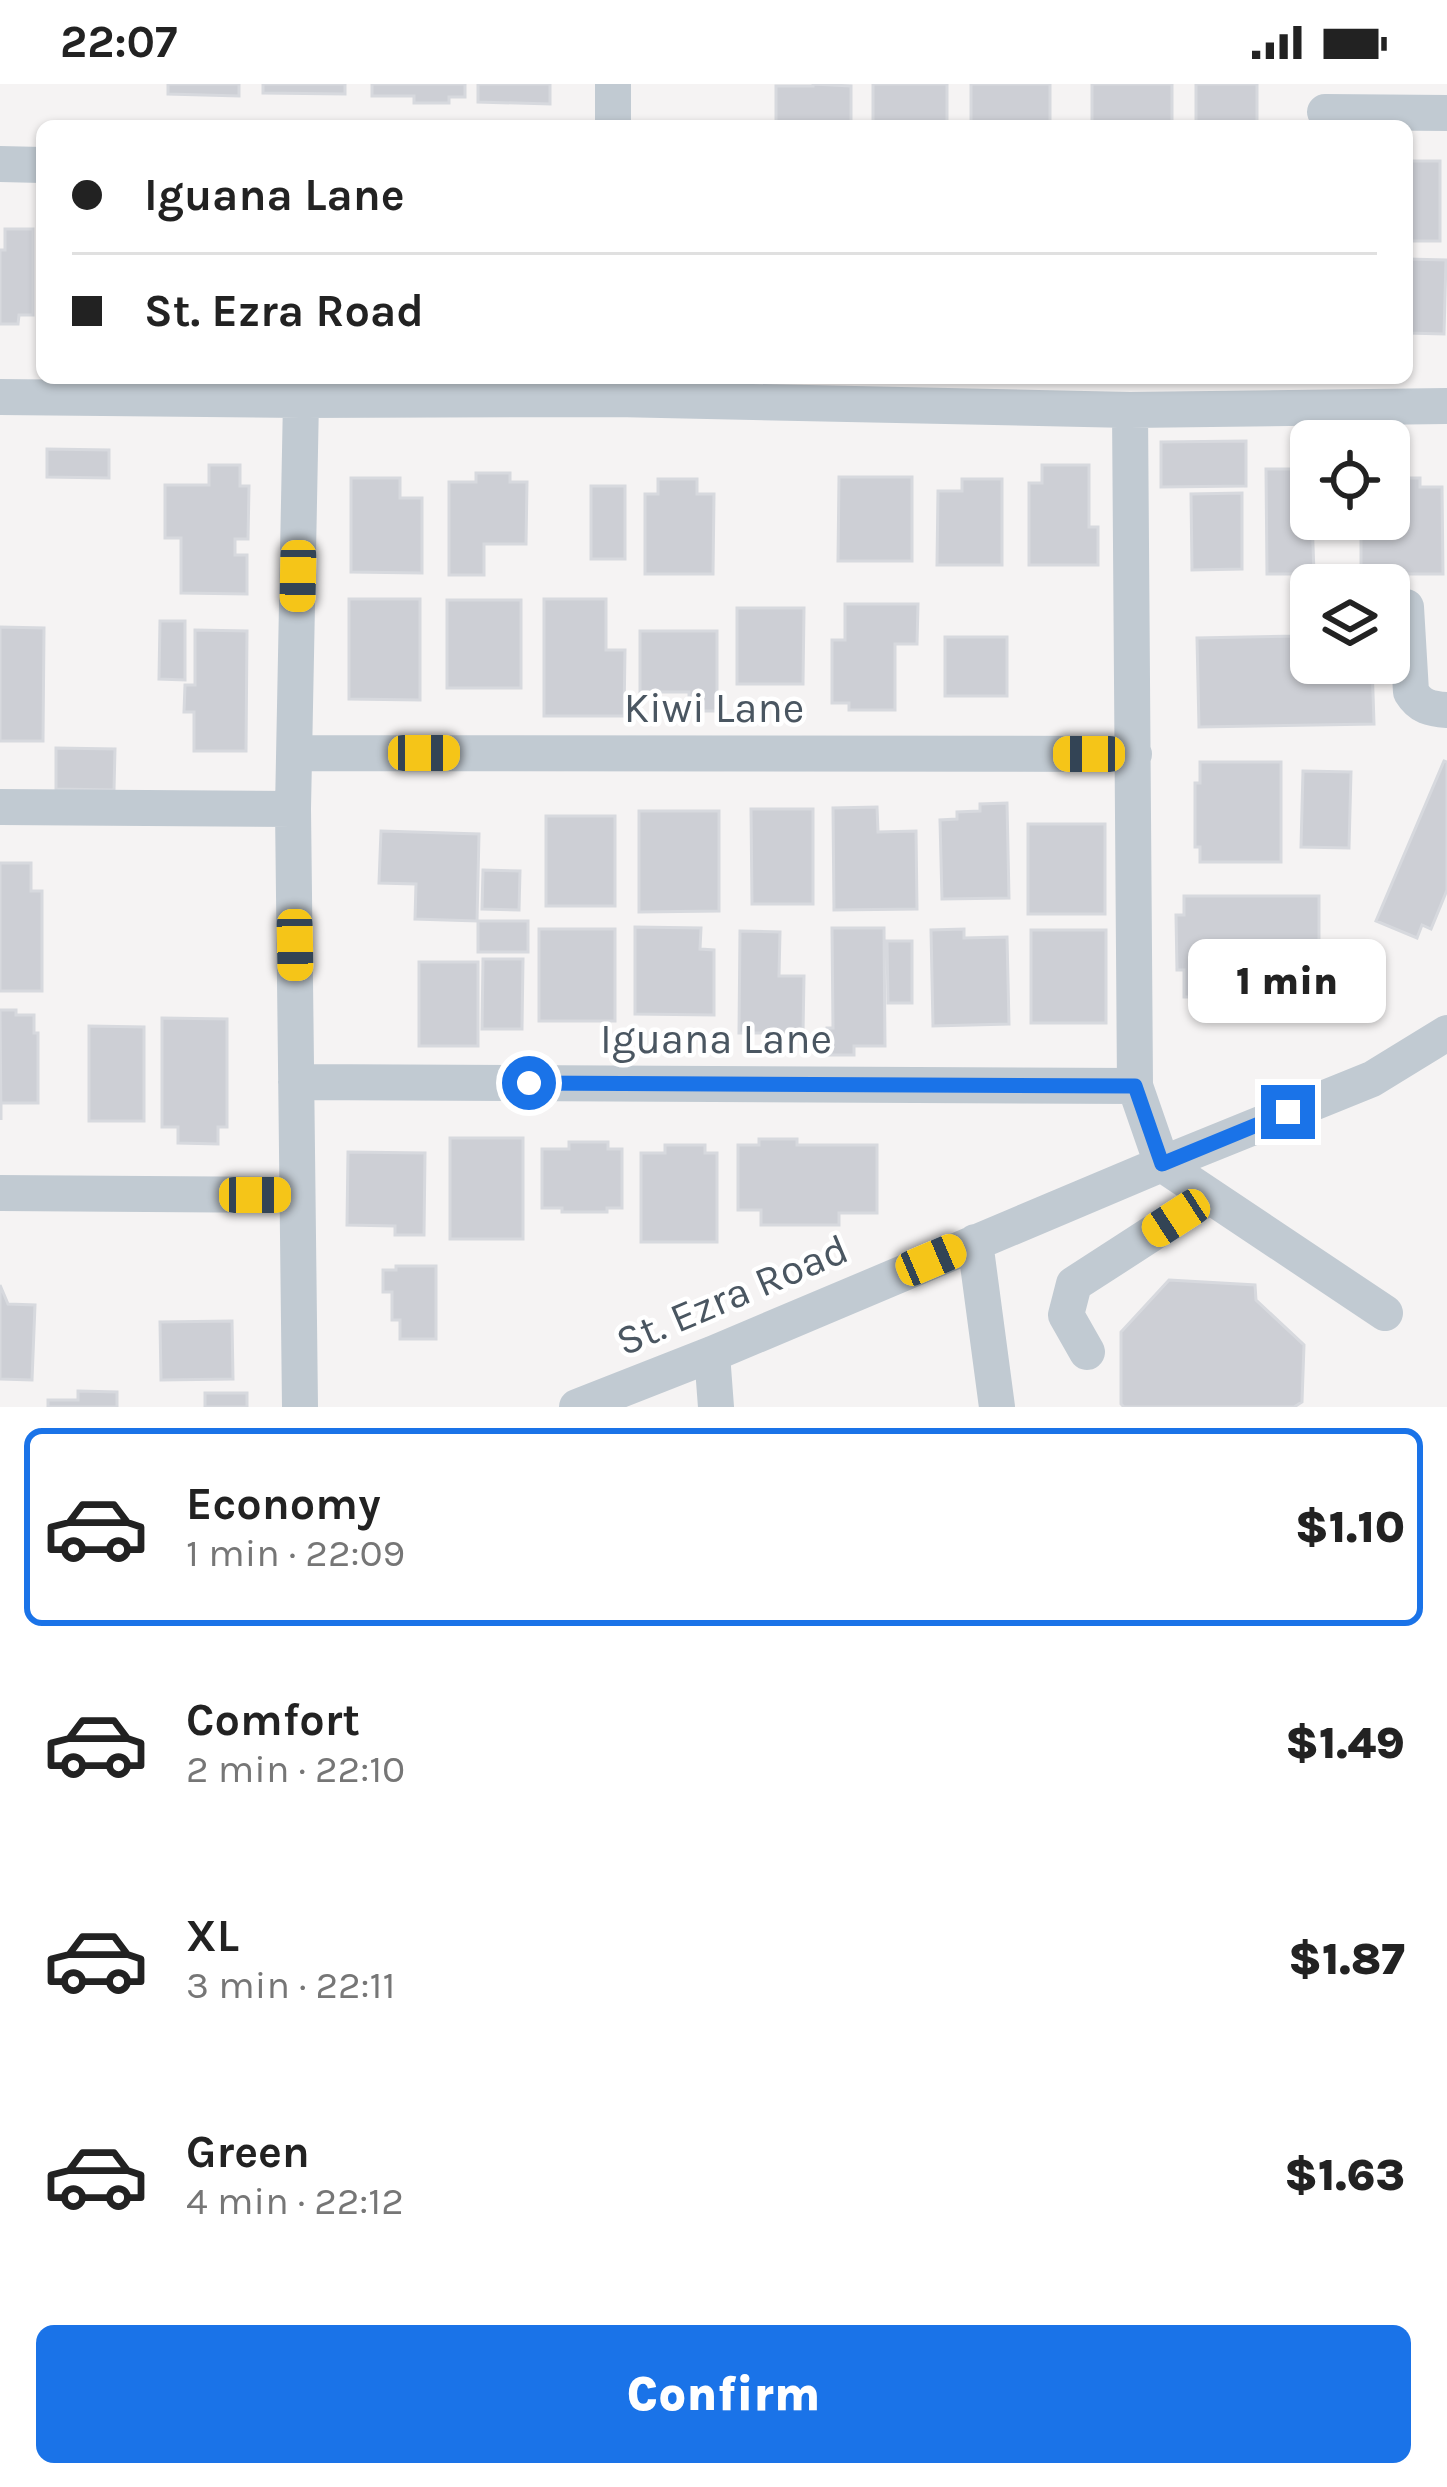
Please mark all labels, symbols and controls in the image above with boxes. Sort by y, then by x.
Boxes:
text: 22:07 [60,16,177,68]
text: Iguana Lane [144,169,405,221]
text: St. Ezra Road [144,285,424,337]
map controls [1290,420,1410,684]
button: locate [1290,420,1410,540]
car [279,540,317,612]
button: layers [1290,564,1410,684]
street label: Kiwi Lane [624,683,804,733]
car [388,735,460,771]
car [1053,736,1125,772]
car [276,909,314,981]
callout: 1 min [1189,938,1387,1022]
text: 1 min [1236,958,1338,1004]
street label: Iguana Lane [600,1014,832,1064]
route start [502,1056,556,1110]
route end [1261,1085,1315,1139]
car [219,1177,291,1213]
car [1136,1183,1216,1253]
street label: St. Ezra Road [608,1224,856,1366]
car [891,1229,971,1291]
icon: car [42,1473,150,1581]
text: Economy [186,1478,381,1530]
text: $1.10 [1295,1501,1405,1553]
text: 1 min · 22:09 [186,1530,405,1576]
icon: car [42,1689,150,1797]
text: Comfort [186,1694,360,1746]
text: $1.49 [1285,1717,1405,1769]
text: 2 min · 22:10 [186,1746,405,1792]
icon: car [42,1905,150,2013]
text: XL [186,1910,239,1962]
text: $1.87 [1288,1933,1405,1985]
text: 3 min · 22:11 [186,1962,395,2008]
icon: car [42,2121,150,2229]
text: Green [186,2126,310,2178]
text: $1.63 [1284,2149,1405,2201]
text: 4 min · 22:12 [186,2178,404,2224]
button: Confirm [36,2325,1411,2463]

